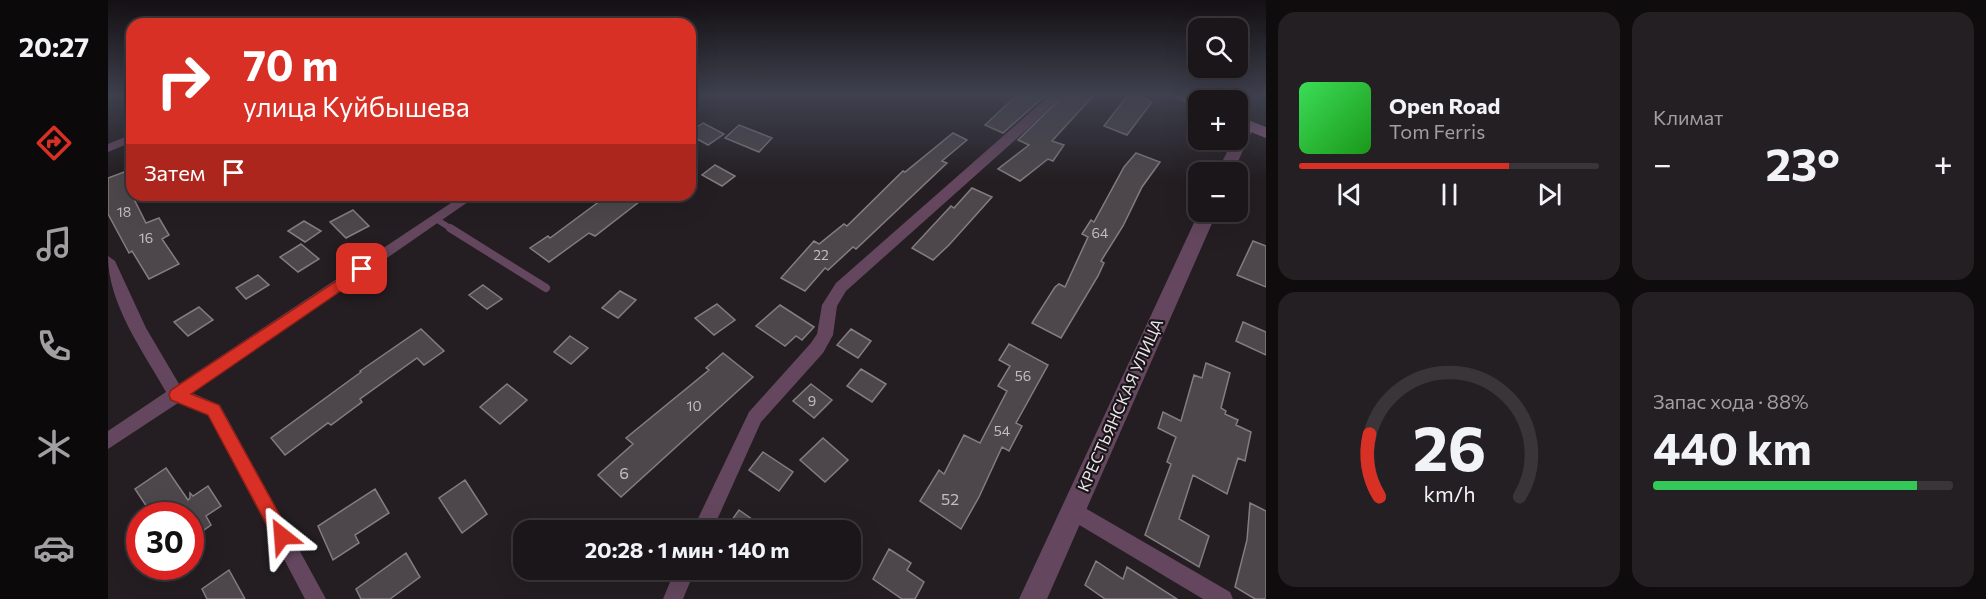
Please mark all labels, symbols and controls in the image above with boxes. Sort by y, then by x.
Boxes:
map controls [1188,18,1248,222]
button: search [1188,18,1248,78]
text: 20:27 [19,30,89,63]
text: 70 m [243,38,338,90]
icon: right [144,42,222,120]
text: улица Куйбышева [243,90,470,123]
button: + [1188,90,1248,150]
text: Open Road [1389,92,1500,119]
text: Климат [1653,105,1723,129]
text: Tom Ferris [1389,119,1485,143]
icon: directions [33,122,75,164]
text: 23° [1766,135,1840,190]
text: − [1653,142,1672,183]
text: + [1934,142,1953,183]
icon: arrive [217,156,250,189]
text: Затем [144,159,205,186]
button: − [1188,162,1248,222]
icon: previous [1333,178,1366,211]
icon: pause [1433,178,1466,211]
icon: next [1533,178,1566,211]
house number: 18 [117,203,131,220]
icon: music [33,223,75,265]
house number: 64 [1092,224,1109,241]
house number: 16 [139,229,153,246]
pin [336,243,387,294]
house number: 22 [813,246,829,263]
icon: arrive [345,252,378,285]
street label: КРЕСТЬЯНСКАЯ УЛИЦА [1073,315,1166,494]
icon: phone [33,325,75,367]
house number: 56 [1015,367,1031,384]
text: Запас хода · 88% [1653,389,1809,413]
house number: 9 [808,392,816,409]
house number: 10 [686,397,702,414]
text: 26 [1412,408,1486,484]
text: 440 km [1653,419,1812,474]
house number: 54 [994,422,1011,439]
icon: climate [33,426,75,468]
house number: 6 [619,463,629,482]
text: km/h [1423,480,1475,506]
house number: 52 [941,489,959,508]
speed limit sign: 30 [126,502,204,580]
position arrow [250,504,314,568]
icon: car [33,527,75,569]
text: 20:28 · 1 мин · 140 m [585,536,789,563]

